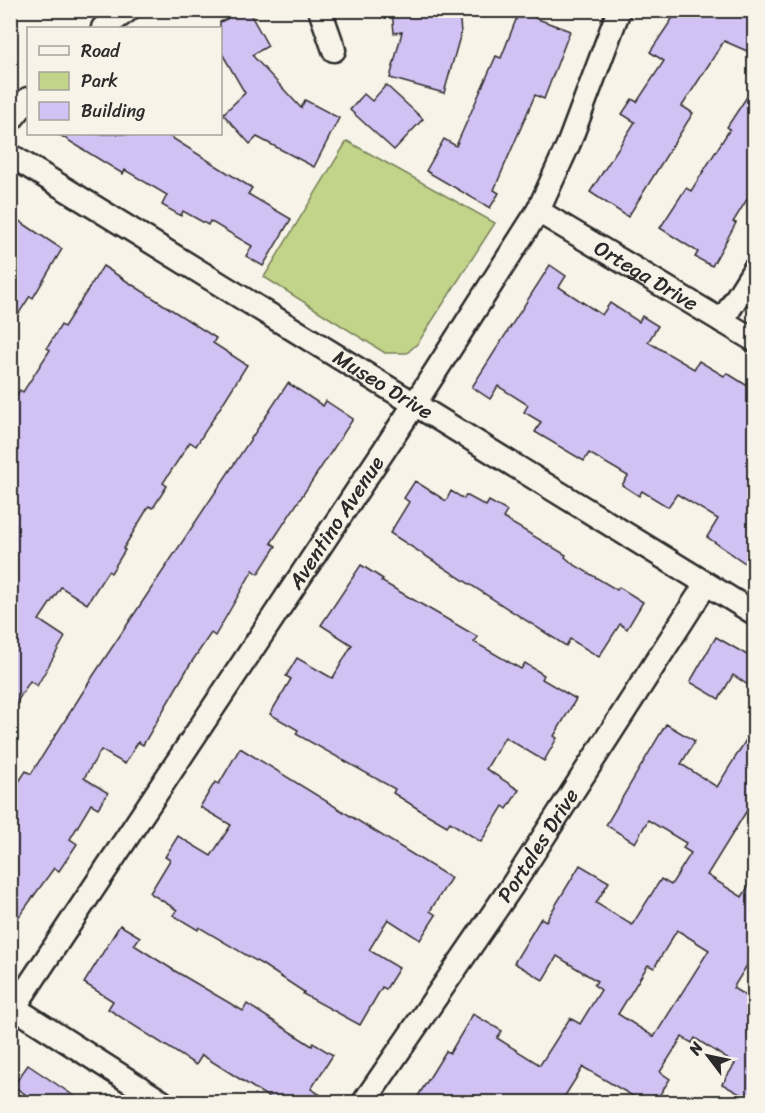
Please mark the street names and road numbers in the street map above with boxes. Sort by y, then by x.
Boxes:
street label: Ortega Drive [586,229,706,322]
street label: Museo Drive [325,339,441,430]
street label: Aventino Avenue [277,448,395,598]
street label: Portales Drive [487,780,589,911]

